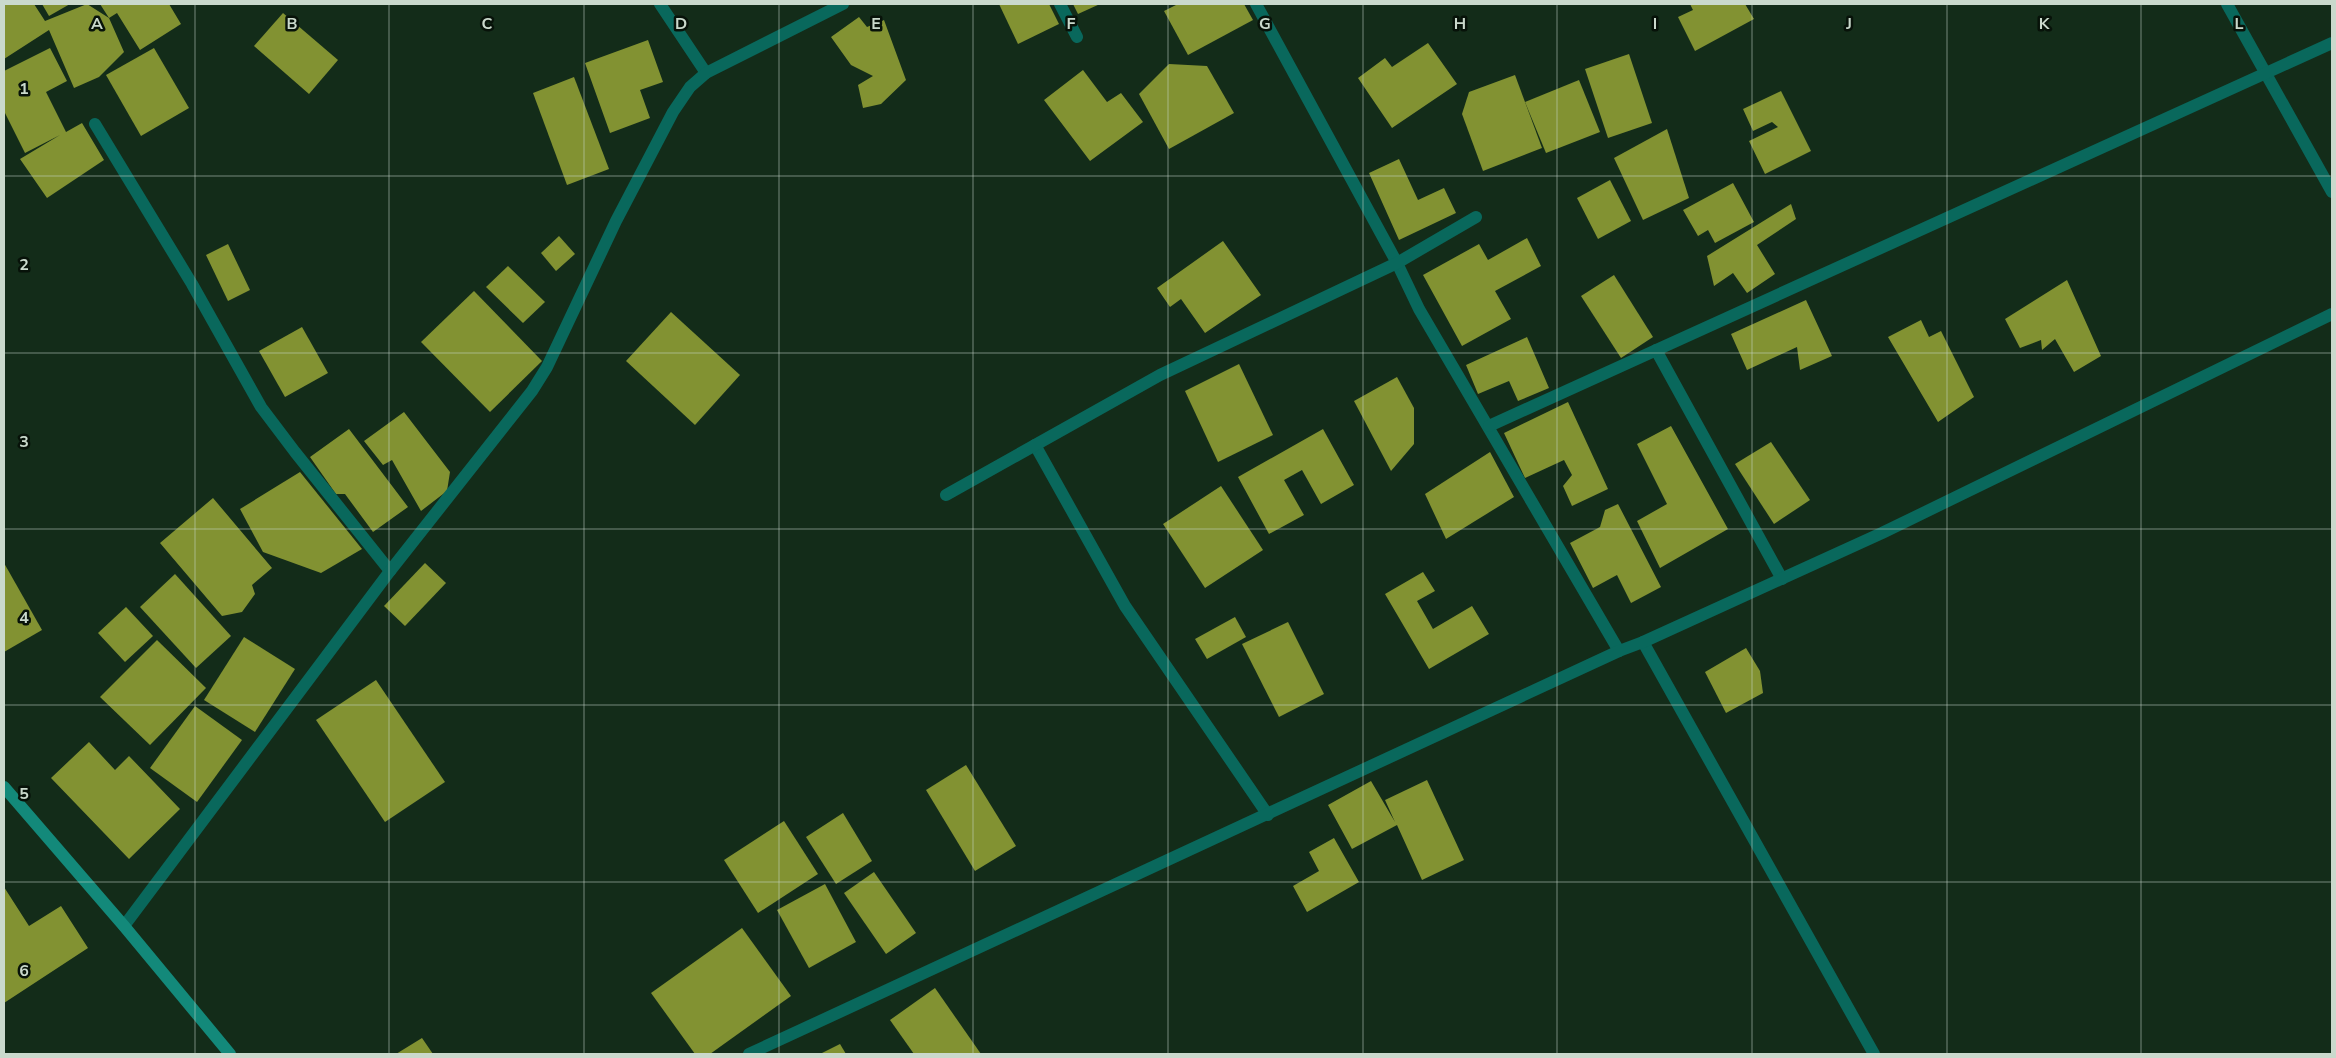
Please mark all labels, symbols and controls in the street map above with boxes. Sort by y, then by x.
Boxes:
text: A [91,13,103,35]
text: B [286,13,298,35]
text: C [482,13,493,35]
text: D [675,13,687,35]
text: E [871,13,881,35]
text: F [1067,13,1076,35]
text: G [1259,13,1271,35]
text: H [1454,13,1466,35]
text: I [1653,13,1657,35]
text: J [1845,13,1852,35]
text: K [2039,13,2051,35]
text: L [2235,13,2244,35]
text: 1 [19,78,29,100]
text: 2 [19,254,29,276]
text: 3 [19,431,29,453]
text: 4 [19,607,29,629]
text: 5 [19,783,29,805]
text: 6 [19,960,29,982]

